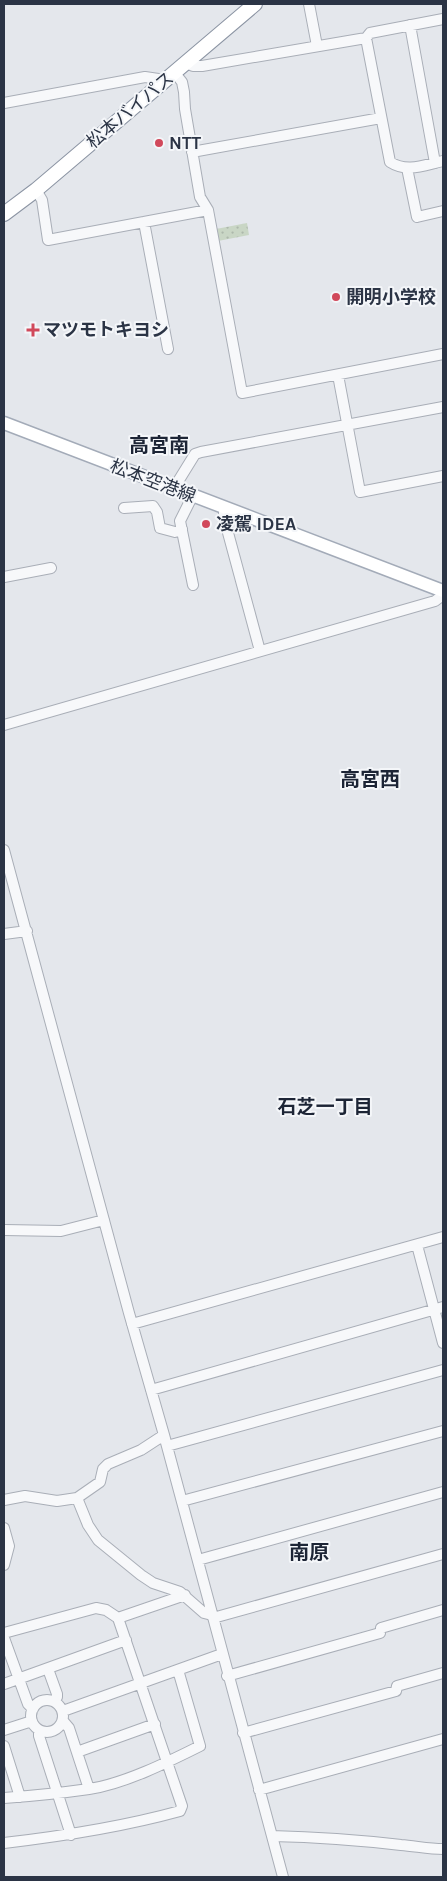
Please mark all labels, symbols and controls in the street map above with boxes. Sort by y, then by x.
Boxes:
street label: 松本バイパス [82,67,178,153]
place label: NTT [169,132,201,154]
marker: NTT [153,137,165,149]
place label: 開明小学校 [346,286,436,308]
marker: 開明小学校 [330,291,342,303]
place label: マツモトキヨシ [43,319,169,341]
marker: マツモトキヨシ [27,324,39,336]
district label: 高宮南 [129,434,189,457]
street label: 松本空港線 [107,455,199,507]
place label: 凌駕 IDEA [216,513,296,535]
marker: 凌駕 IDEA [200,518,212,530]
district label: 高宮西 [340,768,400,791]
district label: 石芝一丁目 [277,1096,373,1118]
district label: 南原 [289,1541,329,1564]

